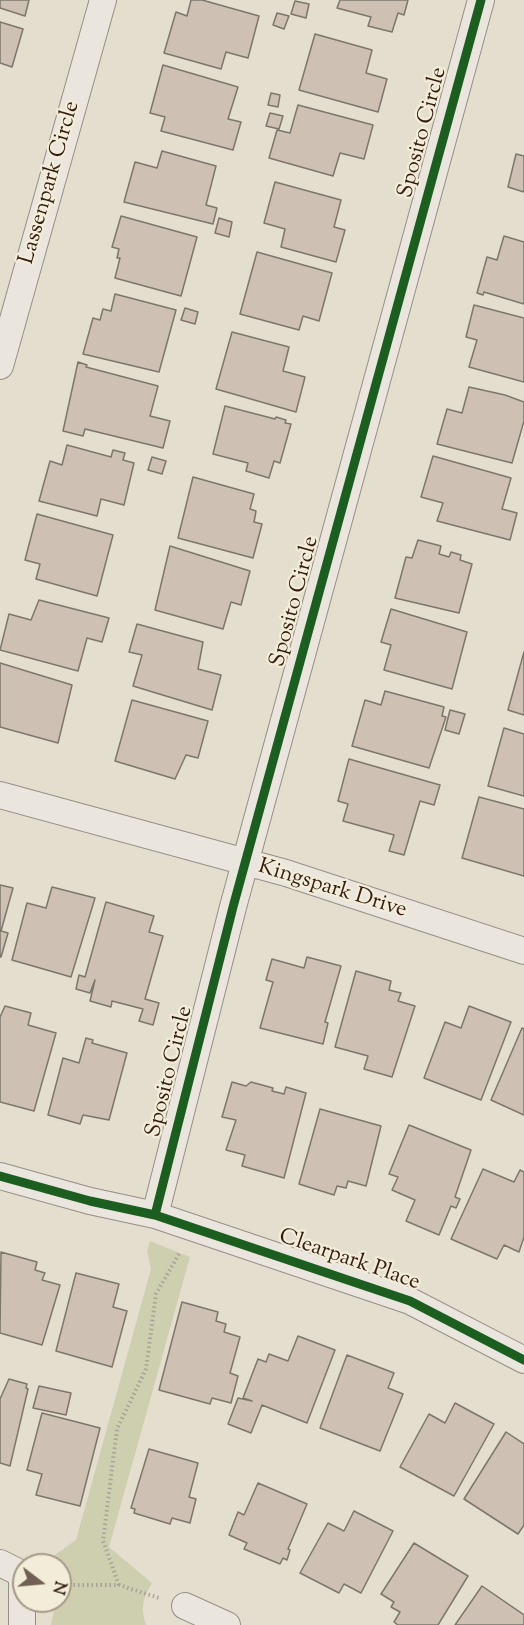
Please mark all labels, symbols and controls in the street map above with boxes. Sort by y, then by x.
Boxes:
street label: Sposito Circle [394,65,454,201]
street label: Lassenpark Circle [15,98,87,268]
street label: Sposito Circle [266,534,326,670]
street label: Kingspark Drive [254,855,410,925]
street label: Sposito Circle [142,1004,200,1140]
street label: Clearpark Place [275,1225,423,1297]
north arrow [12,1553,72,1613]
text: N [45,1578,71,1597]

